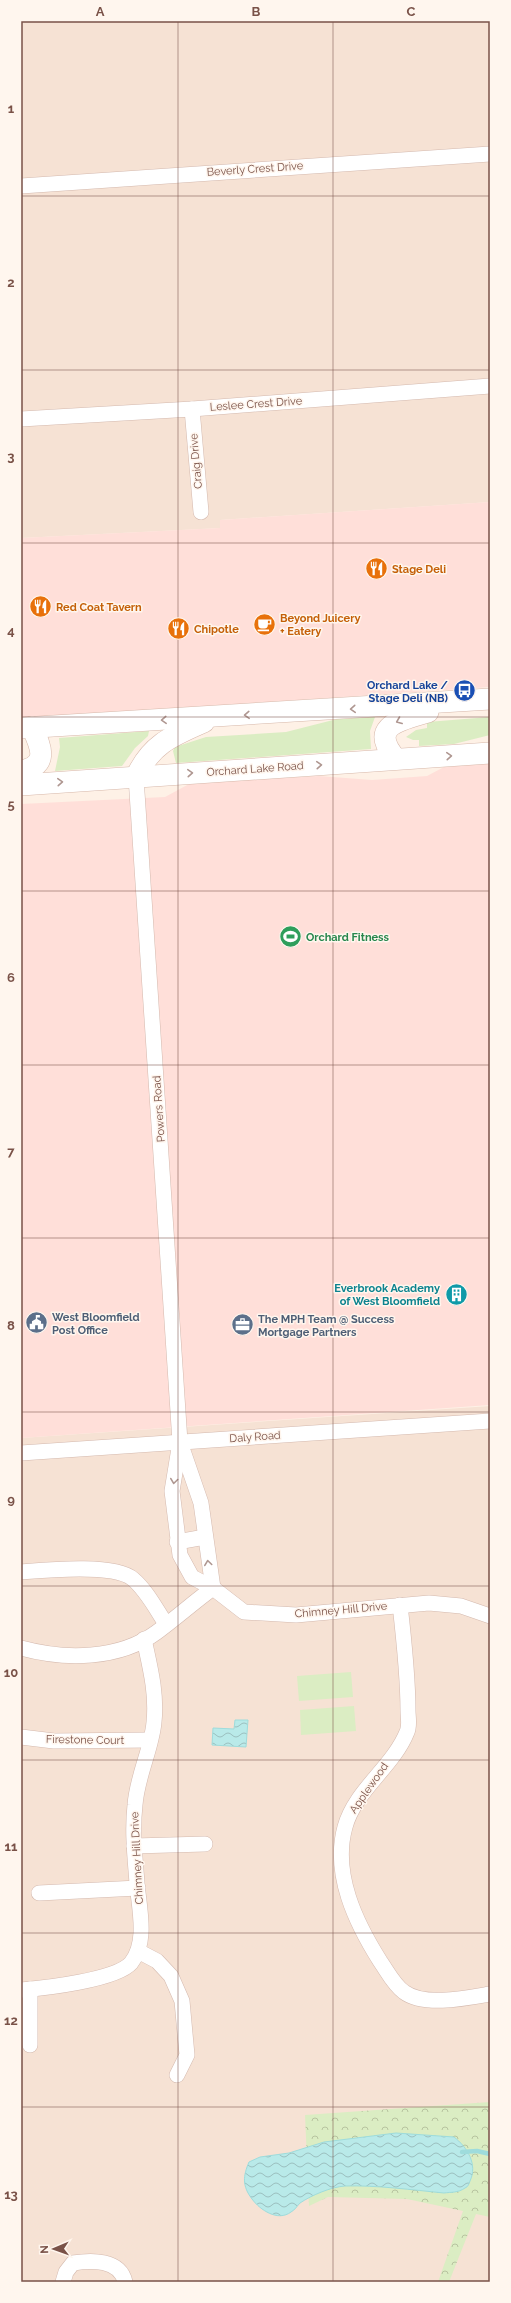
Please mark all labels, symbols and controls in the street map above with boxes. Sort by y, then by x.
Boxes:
text: A [96,4,105,19]
text: B [252,4,261,19]
text: C [407,4,416,19]
text: 1 [8,101,15,116]
street label: Beverly Crest Drive [206,159,304,179]
text: 2 [7,275,15,290]
street label: Leslee Crest Drive [209,394,303,414]
street label: Craig Drive [187,432,205,489]
text: 3 [7,449,15,464]
restaurant icon: Stage Deli [364,556,390,582]
place label: Stage Deli [392,563,446,576]
restaurant icon: Red Coat Tavern [27,594,53,620]
place label: Red Coat Tavern [56,601,142,614]
cafe icon: Beyond Juicery + Eatery [252,611,278,637]
place label: Beyond Juicery + Eatery [280,612,360,638]
restaurant icon: Chipotle [165,616,191,642]
text: 4 [7,623,15,638]
place label: Chipotle [194,623,239,636]
bus stop icon: Orchard Lake / Stage Deli (NB) [451,678,477,704]
place label: Orchard Lake / Stage Deli (NB) [367,679,449,705]
one-way arrow [350,704,356,713]
one-way arrow [244,711,250,720]
one-way arrow [161,715,167,724]
one-way arrow [396,717,403,725]
one-way arrow [446,751,452,760]
street label: Orchard Lake Road [206,759,304,779]
one-way arrow [316,760,322,769]
one-way arrow [187,769,193,778]
one-way arrow [57,777,63,786]
text: 5 [7,797,15,812]
sports icon: Orchard Fitness [278,924,304,950]
place label: Orchard Fitness [306,931,390,944]
text: 6 [7,970,15,985]
street label: Powers Road [150,1075,168,1143]
text: 7 [7,1144,15,1159]
building icon: Everbrook Academy of West Bloomfield [443,1281,469,1307]
place label: Everbrook Academy of West Bloomfield [334,1282,440,1308]
public building icon: West Bloomfield Post Office [24,1310,50,1336]
place label: West Bloomfield Post Office [52,1311,140,1337]
office icon: The MPH Team @ Success Mortgage Partners [230,1312,256,1338]
place label: The MPH Team @ Success Mortgage Partners [258,1313,395,1339]
text: 8 [7,1318,15,1333]
street label: Daly Road [229,1429,281,1445]
one-way arrow [170,1477,179,1484]
text: 9 [7,1492,15,1507]
one-way arrow [204,1560,213,1566]
street label: Chimney Hill Drive [294,1599,388,1621]
text: 10 [4,1665,18,1680]
street label: Firestone Court [46,1733,125,1747]
street label: Applewood [347,1760,391,1816]
street label: Chimney Hill Drive [128,1811,146,1905]
text: 11 [5,1839,18,1854]
text: 12 [4,2013,18,2028]
text: 13 [4,2187,18,2202]
north arrow [34,2229,74,2269]
text: N [38,2245,51,2254]

